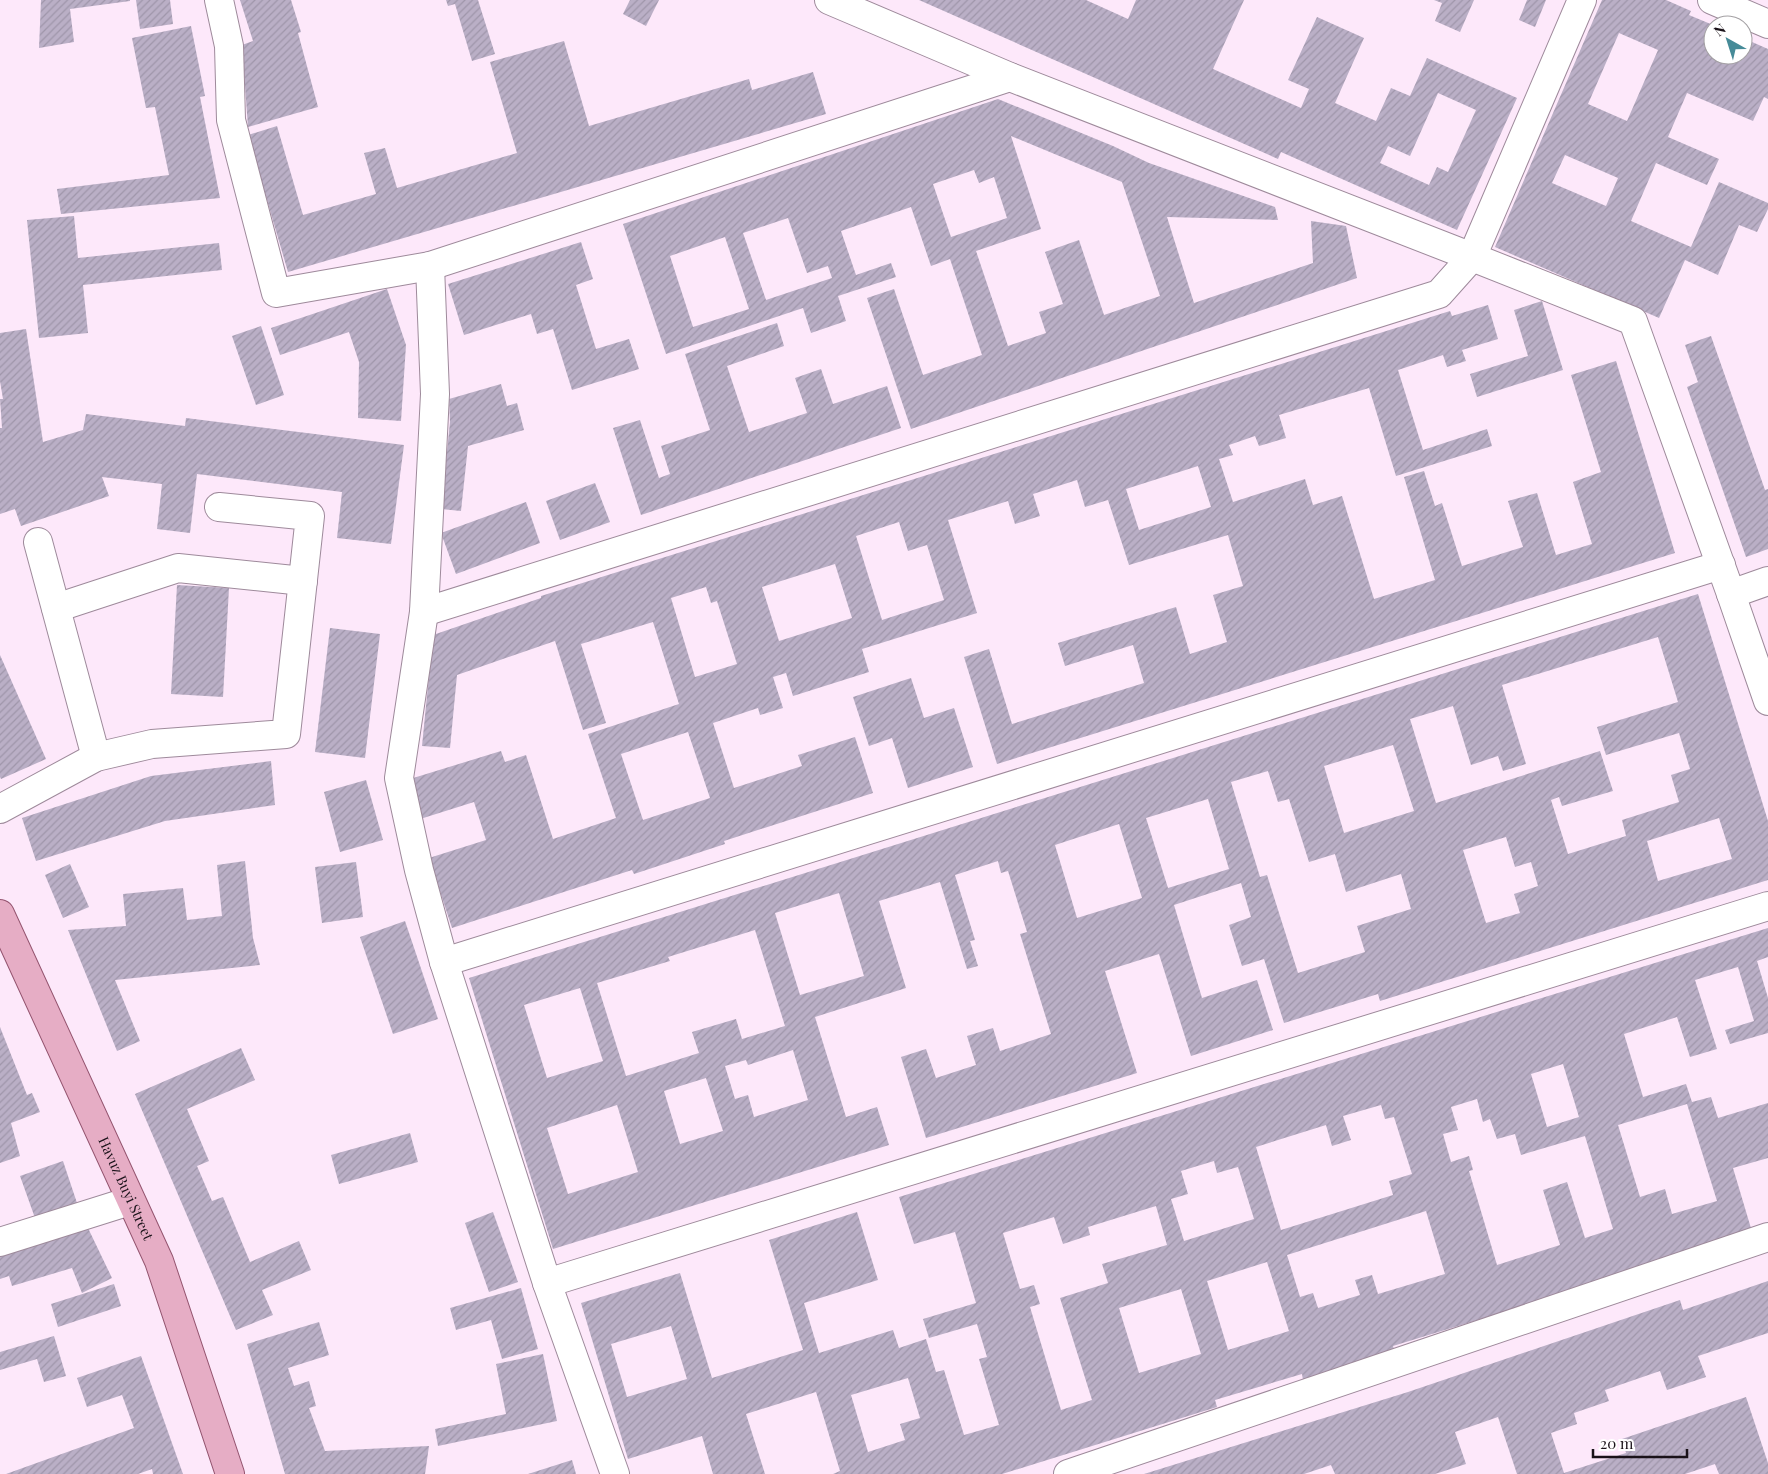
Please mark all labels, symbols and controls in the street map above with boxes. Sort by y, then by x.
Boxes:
north arrow [1703,15,1753,65]
text: N [1710,19,1729,40]
street label: Havuz Buyi Street [94,1134,159,1244]
scale bar [1593,1426,1687,1458]
text: 20 m [1600,1433,1634,1453]

